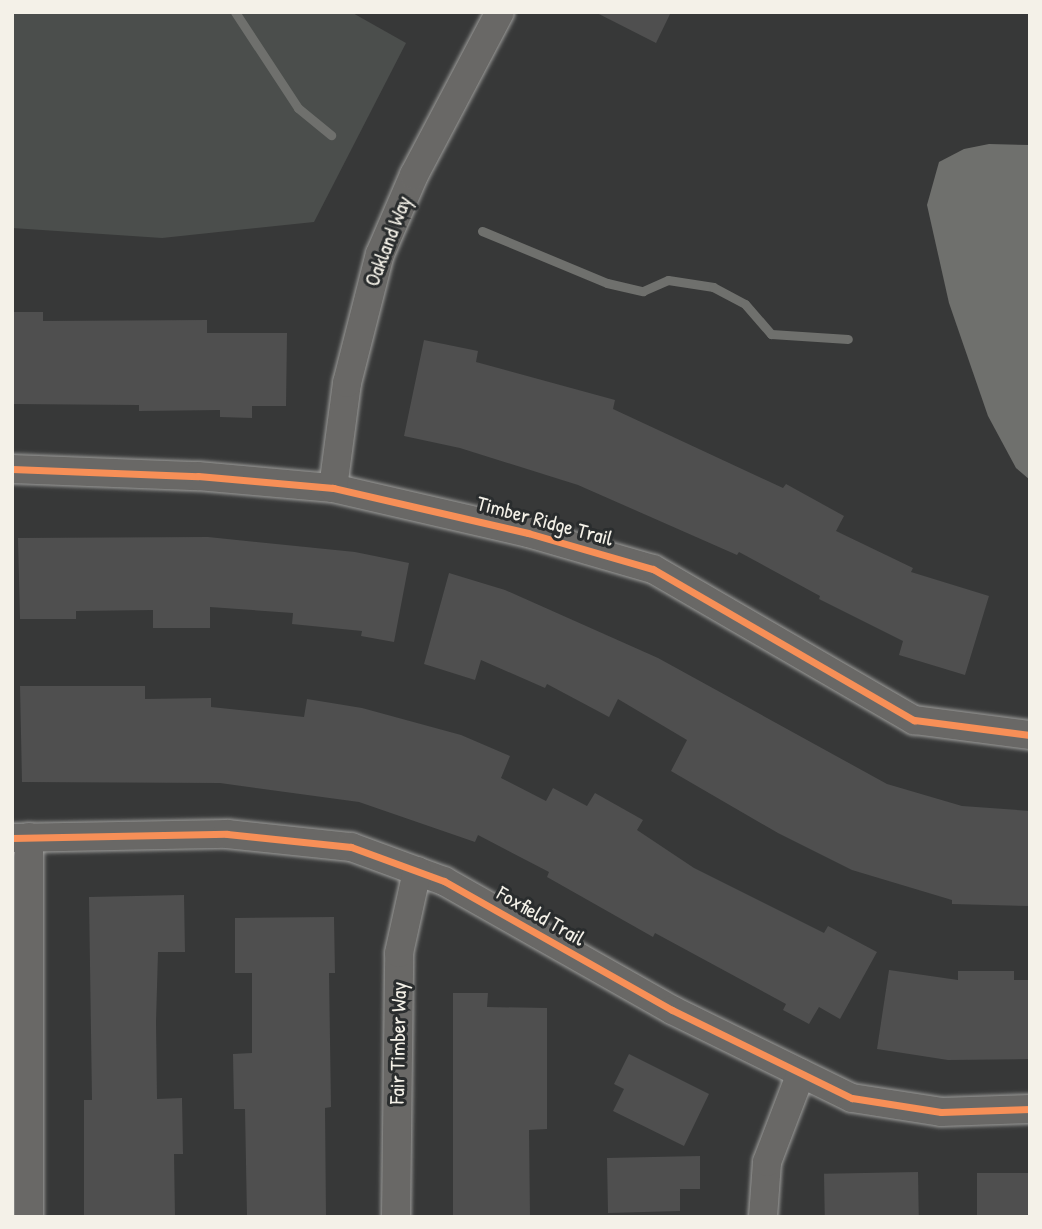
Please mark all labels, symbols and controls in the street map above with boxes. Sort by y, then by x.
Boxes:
street label: Oakland Way [359,192,417,290]
street label: Timber Ridge Trail [474,491,616,551]
street label: Foxfield Trail [492,881,590,951]
street label: Fair Timber Way [384,982,412,1104]

